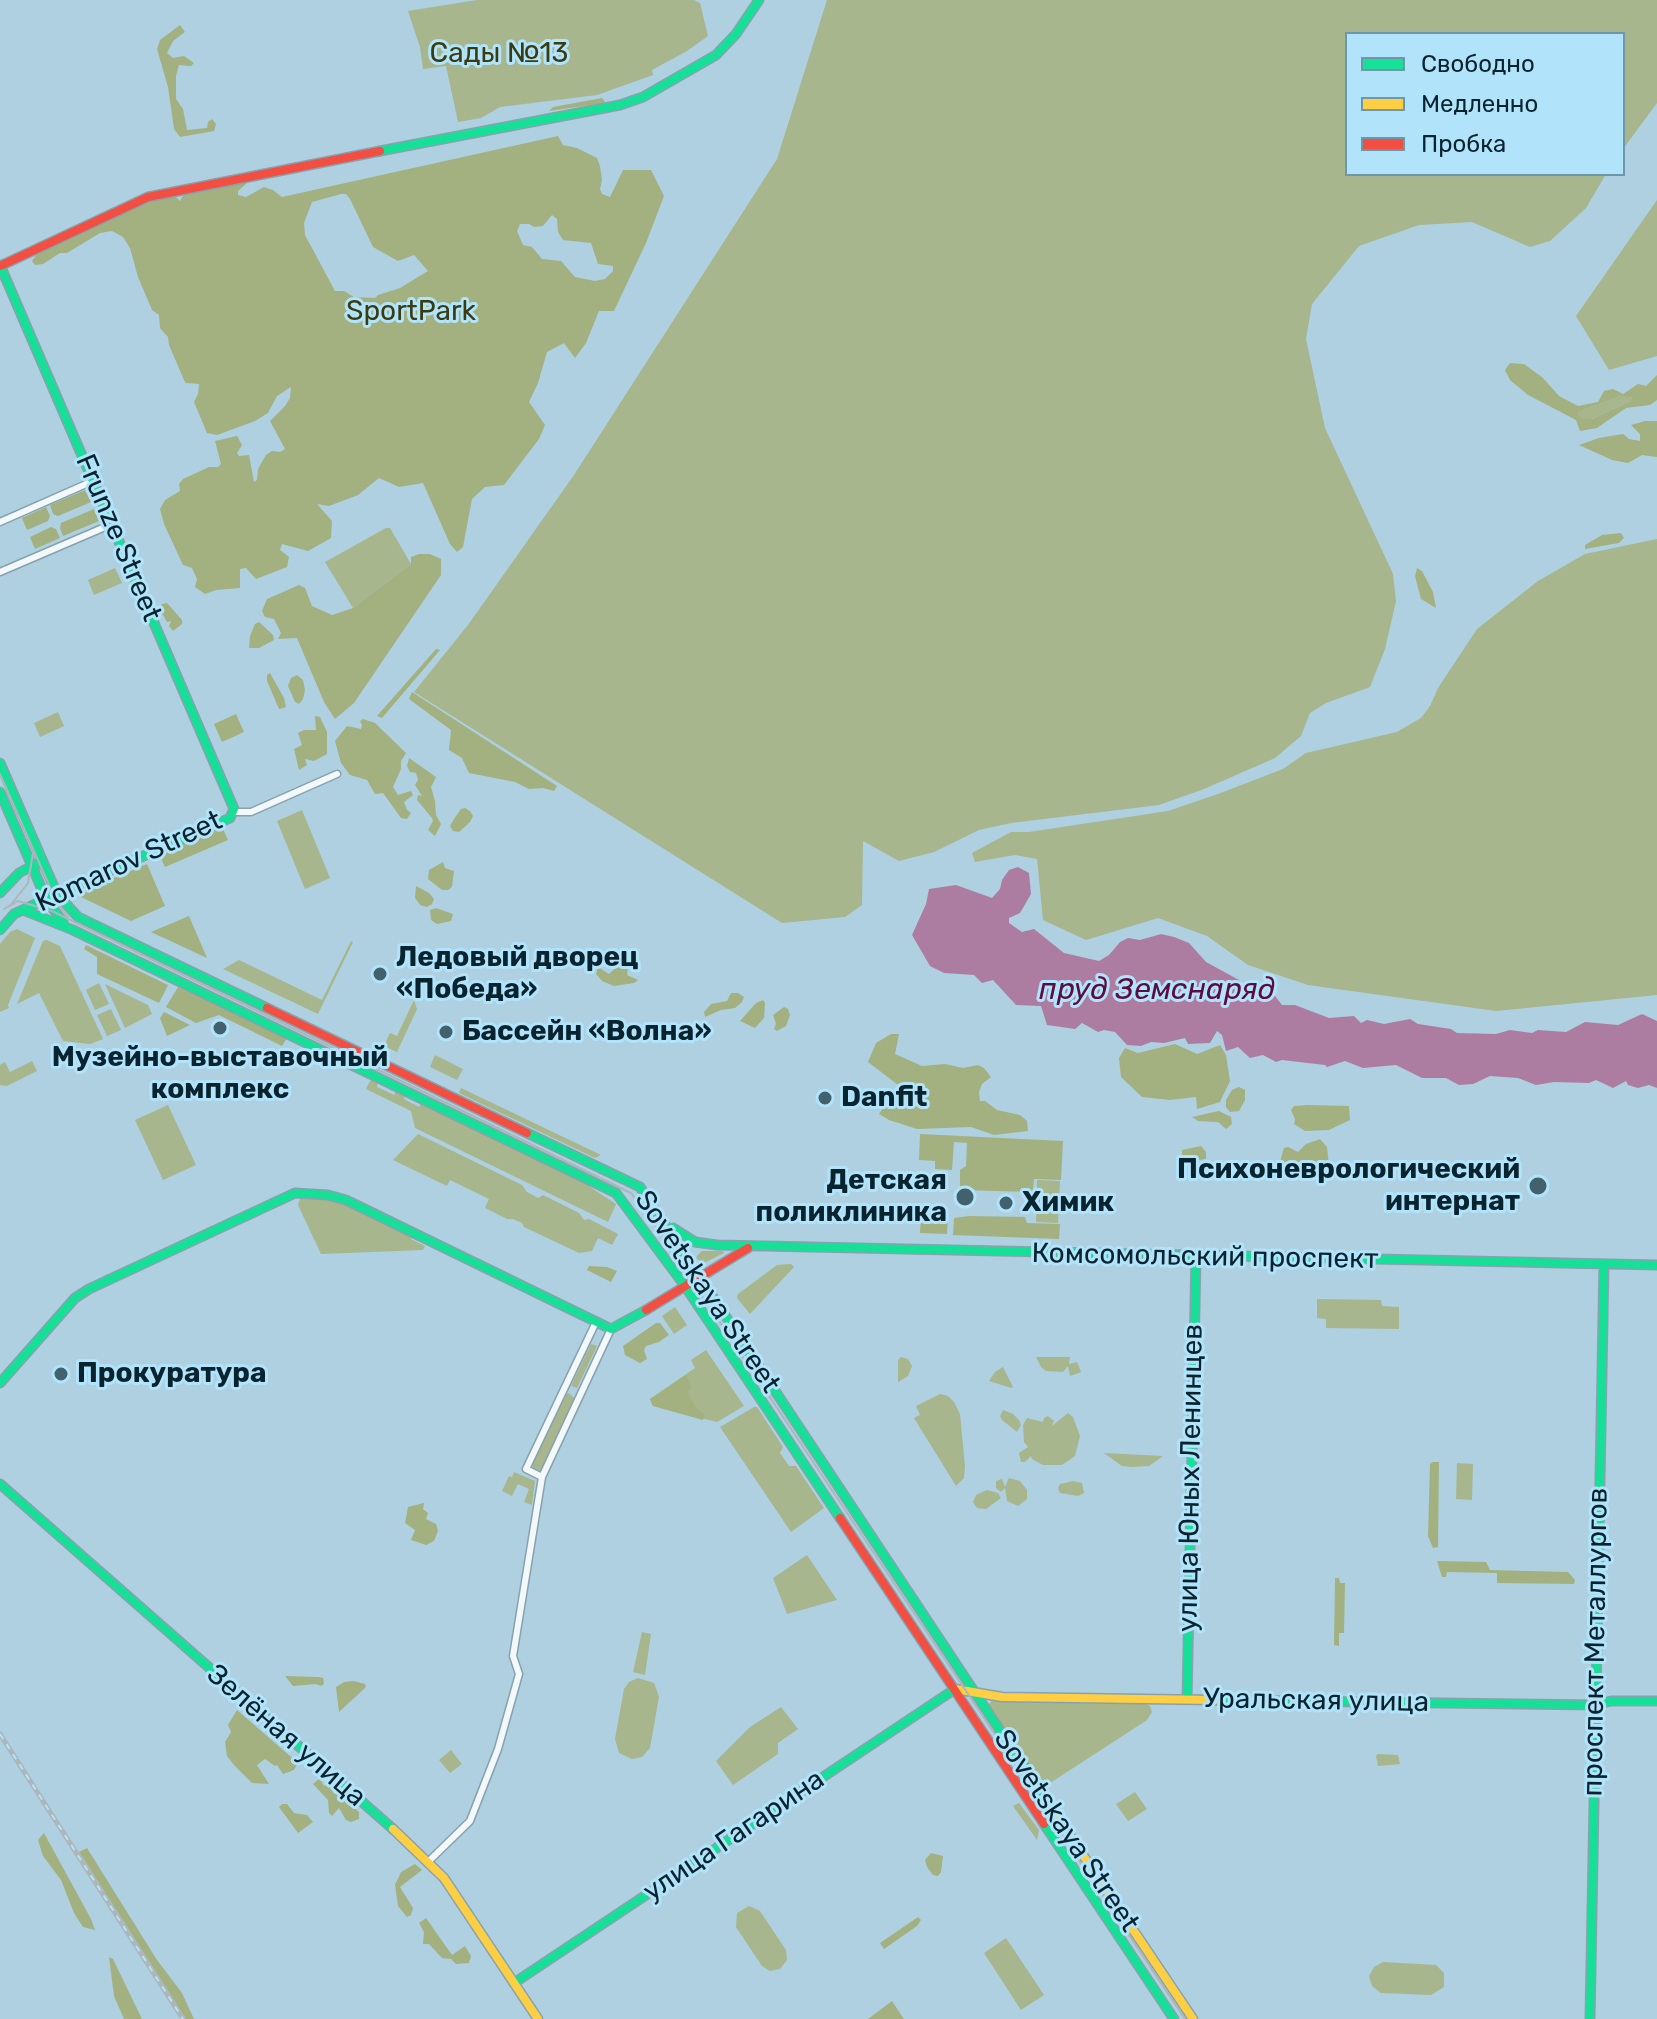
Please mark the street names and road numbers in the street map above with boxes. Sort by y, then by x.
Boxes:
street label: Frunze Street [68,450,168,626]
street label: Komarov Street [31,804,227,920]
street label: Sovetskaya Street [627,1185,787,1399]
street label: Комсомольский проспект [1031,1237,1379,1277]
street label: улица Юных Ленинцев [1172,1324,1210,1632]
street label: проспект Металлургов [1577,1487,1615,1797]
street label: Зелёная улица [199,1658,373,1814]
street label: Уральская улица [1203,1682,1429,1720]
street label: Sovetskaya Street [986,1724,1146,1938]
street label: улица Гагарина [637,1763,831,1909]

